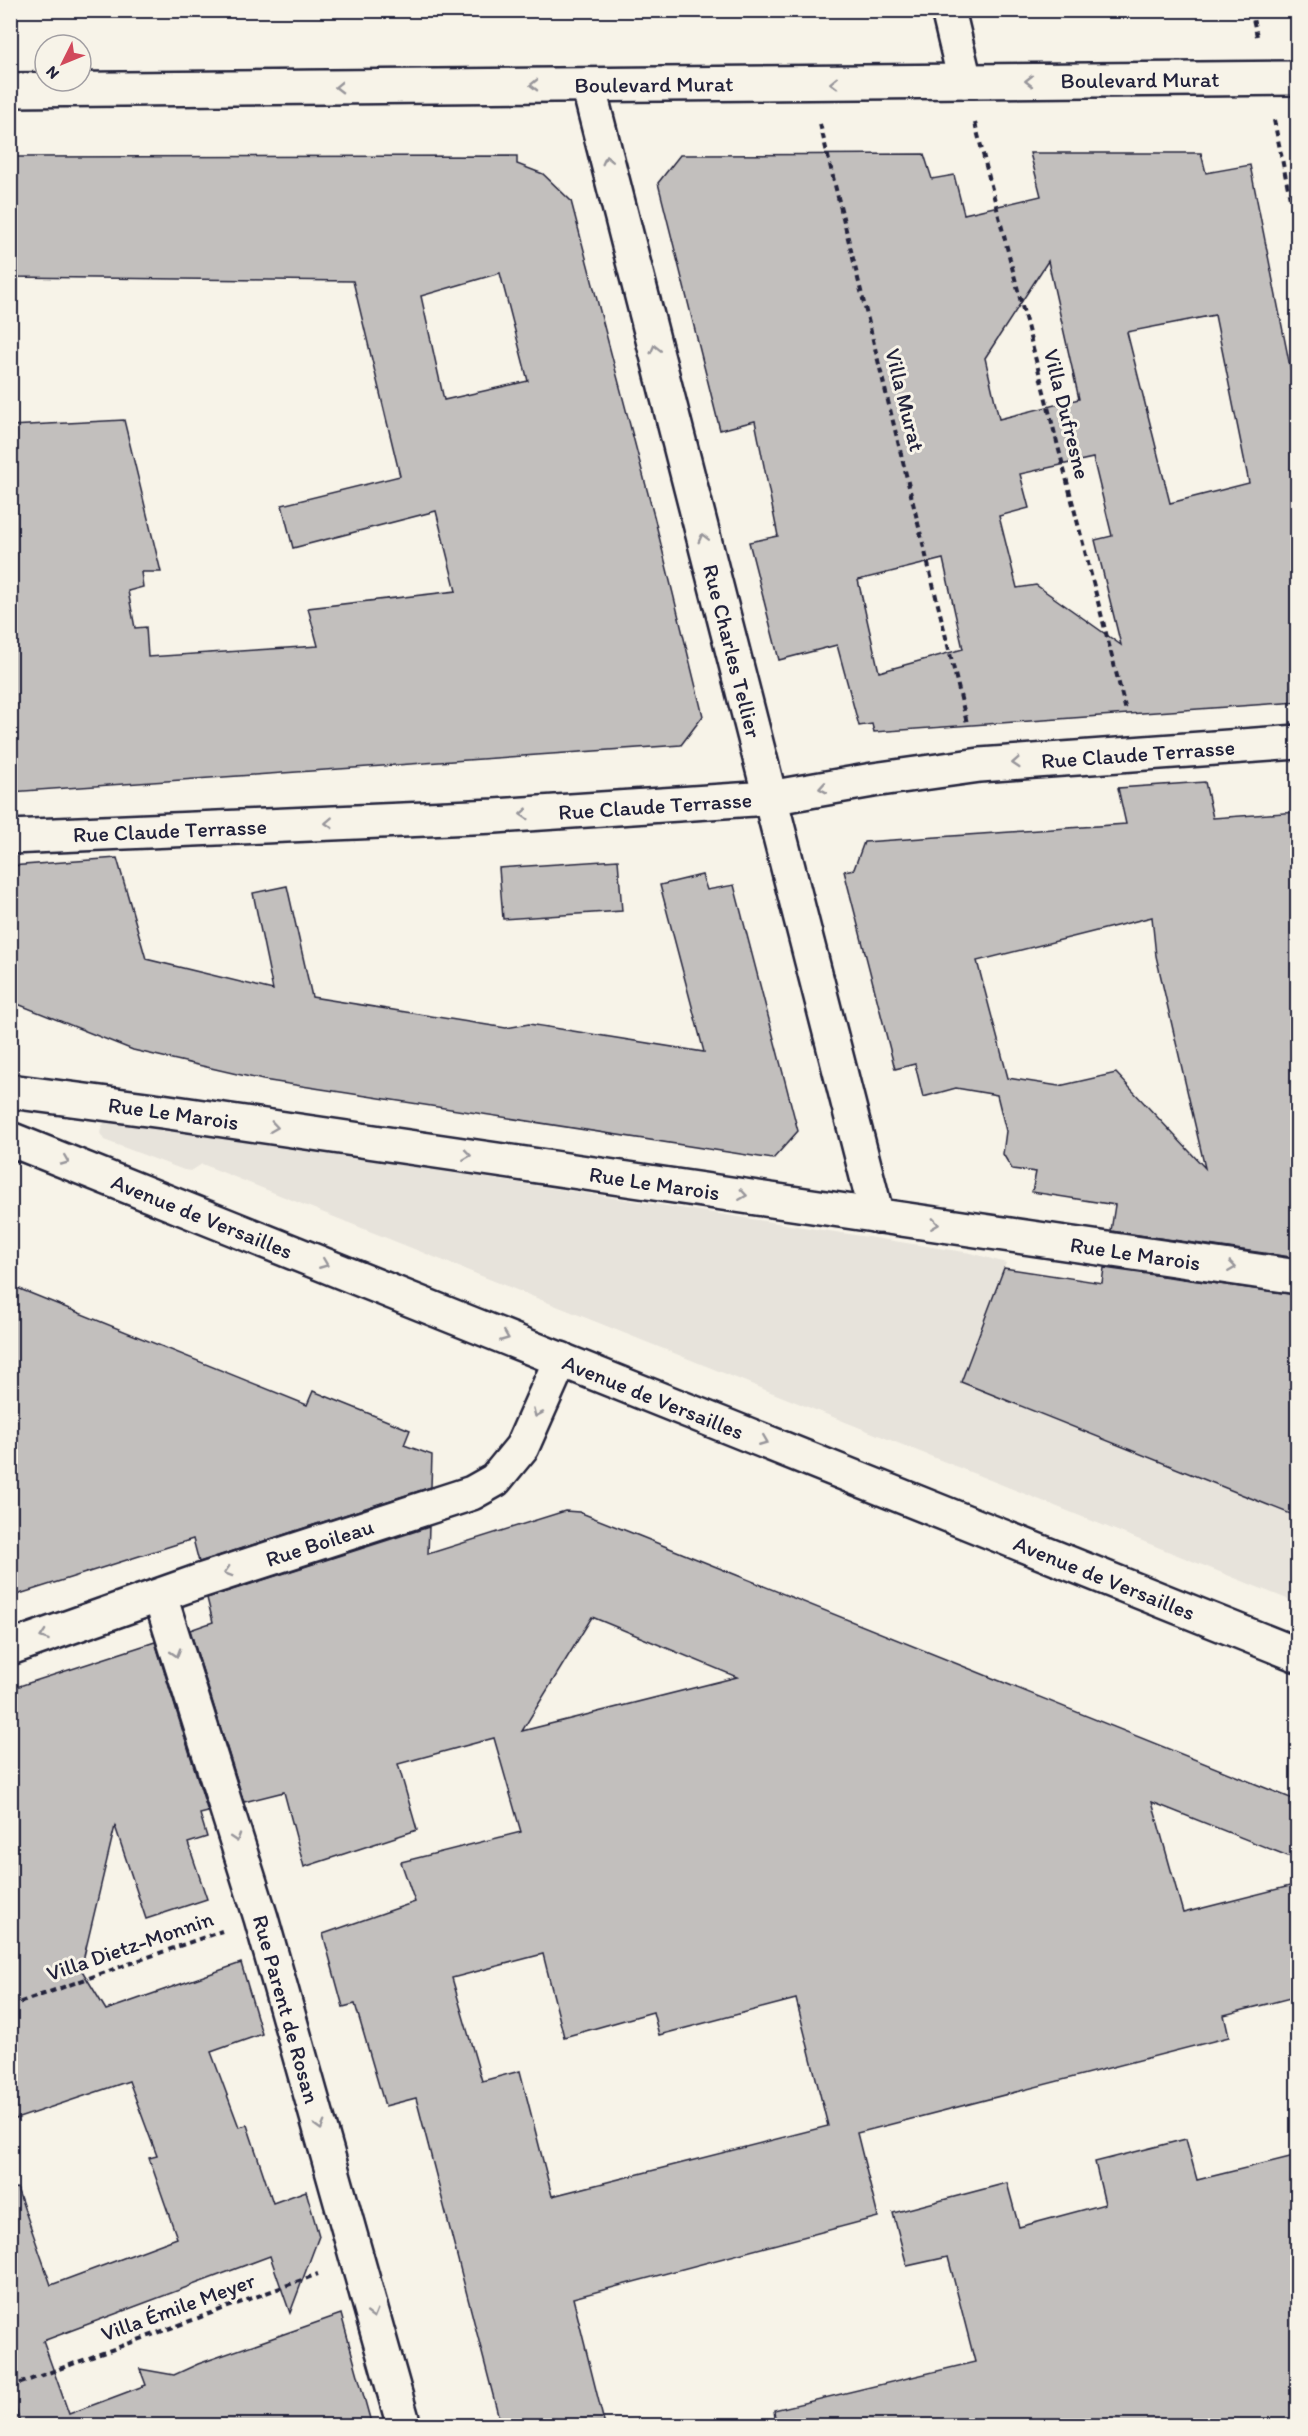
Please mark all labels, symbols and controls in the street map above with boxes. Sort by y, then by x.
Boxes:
north arrow [33,33,93,93]
text: N [42,62,63,83]
street label: Boulevard Murat [1060,65,1220,94]
street label: Boulevard Murat [574,70,734,98]
one-way arrow [1025,75,1034,87]
one-way arrow [830,76,839,89]
one-way arrow [530,79,539,91]
one-way arrow [335,81,344,93]
one-way arrow [602,155,615,165]
one-way arrow [650,344,663,354]
street label: Villa Murat [879,346,931,454]
street label: Villa Dufresne [1038,346,1096,482]
one-way arrow [698,533,710,543]
street label: Rue Charles Tellier [697,561,768,741]
street label: Rue Claude Terrasse [1040,733,1236,774]
one-way arrow [1011,756,1020,769]
one-way arrow [818,782,827,794]
street label: Rue Claude Terrasse [557,786,753,825]
one-way arrow [519,807,528,820]
street label: Rue Claude Terrasse [72,812,267,848]
one-way arrow [325,816,334,829]
street label: Rue Le Marois [107,1091,241,1136]
one-way arrow [270,1120,279,1132]
one-way arrow [463,1148,472,1160]
one-way arrow [59,1154,70,1166]
street label: Rue Le Marois [587,1160,721,1206]
street label: Avenue de Versailles [108,1168,297,1264]
one-way arrow [739,1189,748,1201]
one-way arrow [930,1217,940,1229]
street label: Rue Le Marois [1068,1230,1202,1276]
one-way arrow [318,1257,329,1270]
one-way arrow [1227,1261,1236,1273]
one-way arrow [499,1330,510,1342]
street label: Avenue de Versailles [559,1348,748,1445]
one-way arrow [532,1406,544,1417]
one-way arrow [758,1434,769,1446]
street label: Rue Boileau [262,1512,377,1572]
street label: Avenue de Versailles [1010,1529,1199,1626]
one-way arrow [223,1565,234,1578]
one-way arrow [39,1629,50,1642]
one-way arrow [169,1647,182,1658]
one-way arrow [229,1832,241,1843]
street label: Villa Dietz-Monnin [43,1905,218,1987]
street label: Rue Parent de Rosan [247,1912,326,2107]
one-way arrow [313,2121,326,2131]
street label: Villa Émile Meyer [97,2266,259,2347]
one-way arrow [366,2308,378,2319]

